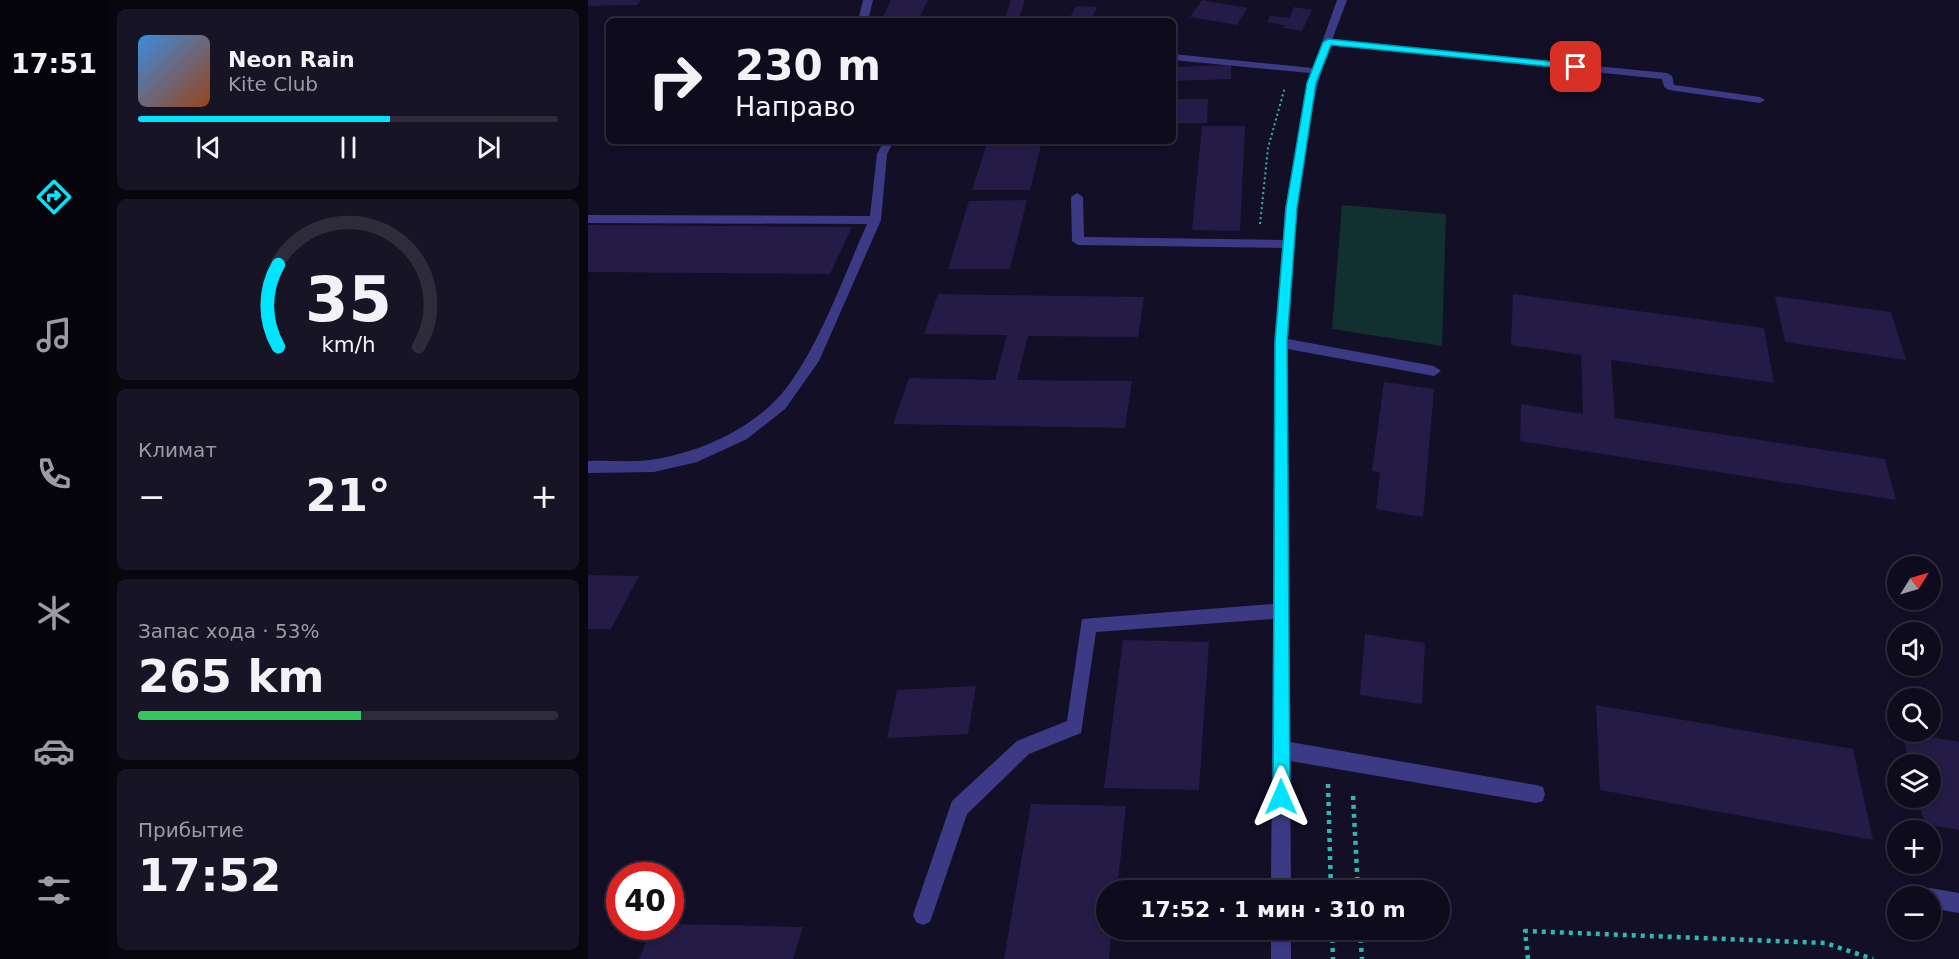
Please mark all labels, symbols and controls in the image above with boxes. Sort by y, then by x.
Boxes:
text: 230 m [735,41,881,90]
pin [1550,41,1601,92]
icon: right [636,42,714,120]
text: Neon Rain [228,47,355,72]
text: 17:51 [11,48,97,79]
icon: arrive [1559,50,1592,83]
text: Kite Club [228,72,318,96]
text: Направо [735,91,856,122]
icon: previous [192,131,225,164]
icon: pause [332,131,365,164]
icon: next [472,131,505,164]
icon: directions [33,176,75,218]
text: 35 [305,263,391,336]
icon: music [33,314,75,356]
text: km/h [321,332,375,357]
text: Климат [138,438,217,462]
icon: phone [33,453,75,495]
text: 21° [305,469,391,522]
text: − [138,477,166,516]
text: + [530,477,558,516]
north arrow [1887,556,1941,610]
map controls [1887,556,1941,940]
icon: climate [33,592,75,634]
text: Запас хода · 53% [138,619,319,643]
button: sound [1887,622,1941,676]
text: 265 km [138,650,324,703]
button: search [1887,688,1941,742]
icon: car [33,730,75,772]
button: layers [1887,754,1941,808]
position arrow [1249,765,1313,829]
text: Прибытие [138,818,244,842]
button: + [1887,820,1941,874]
text: 17:52 [138,849,281,902]
speed limit sign: 40 [606,862,684,940]
icon: filters [33,869,75,911]
button: − [1887,886,1941,940]
text: 17:52 · 1 мин · 310 m [1140,897,1406,922]

